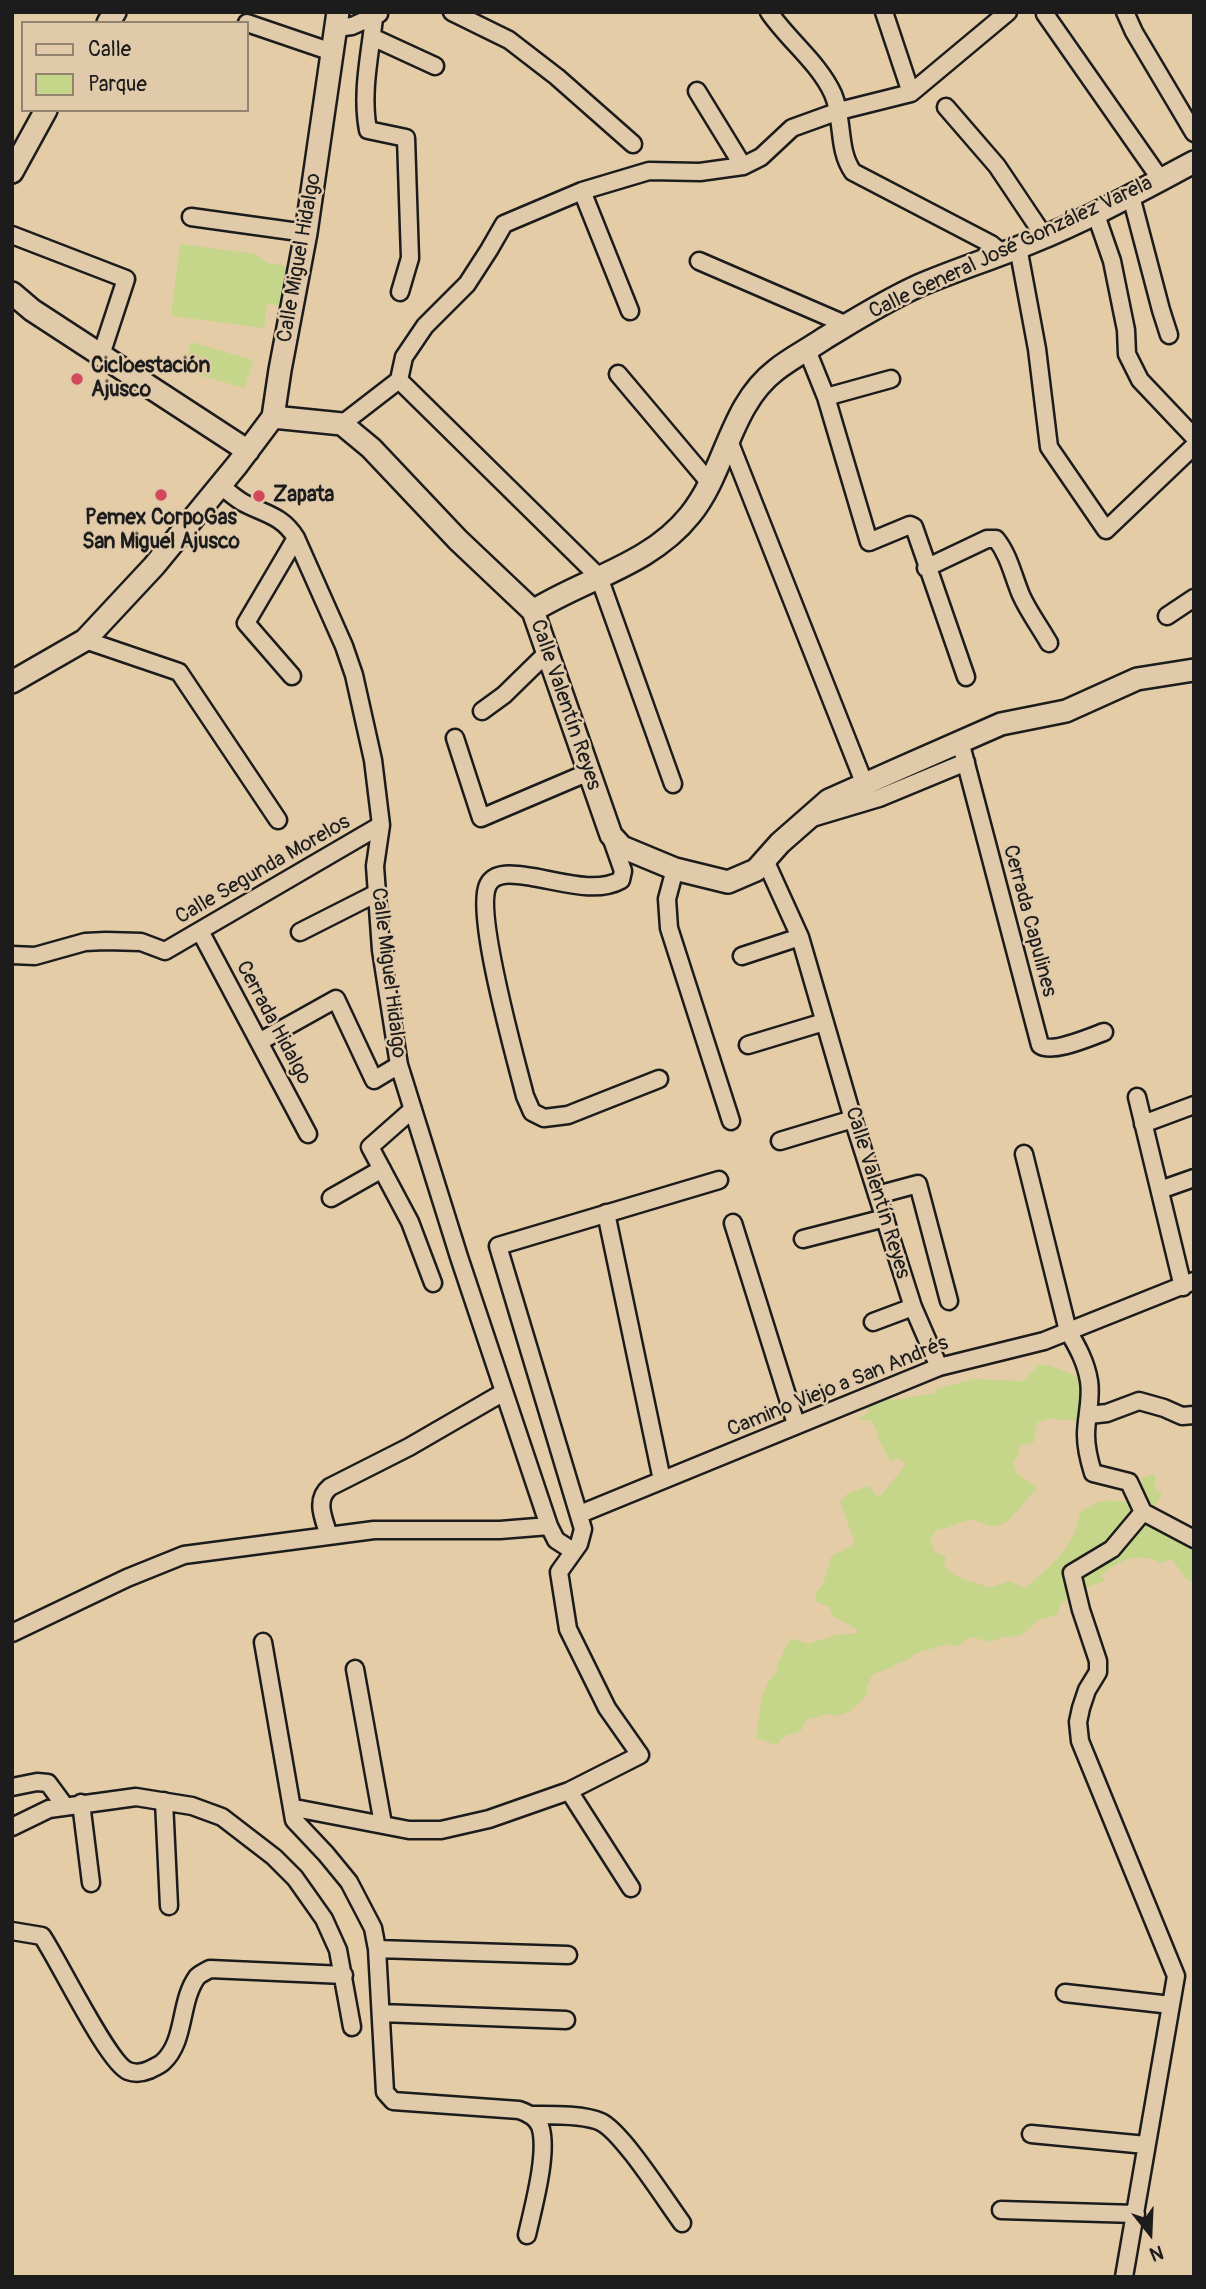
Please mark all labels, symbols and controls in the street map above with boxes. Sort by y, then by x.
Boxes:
legend [21,21,248,112]
text: Calle [88,36,131,63]
text: Parque [88,71,147,98]
street label: Calle Miguel Hidalgo [273,171,327,345]
street label: Calle General José González Varela [865,171,1157,325]
place label: Cicloestación Ajusco [91,354,210,404]
marker: Cicloestación Ajusco [69,371,85,387]
place label: Zapata [273,483,334,509]
marker: Pemex CorpoGas San Miguel Ajusco [153,487,169,503]
marker: Zapata [251,488,267,504]
place label: Pemex CorpoGas San Miguel Ajusco [82,506,240,556]
street label: Calle Valentín Reyes [524,617,606,793]
street label: Calle Segunda Morelos [171,810,355,930]
street label: Cerrada Capulines [997,842,1061,1000]
street label: Calle Miguel Hidalgo [365,886,411,1060]
street label: Cerrada Hidalgo [230,957,316,1089]
street label: Calle Valentín Reyes [839,1104,915,1282]
street label: Camino Viejo a San Andrés [724,1331,952,1443]
north arrow [1115,2198,1185,2268]
text: N [1147,2240,1166,2266]

